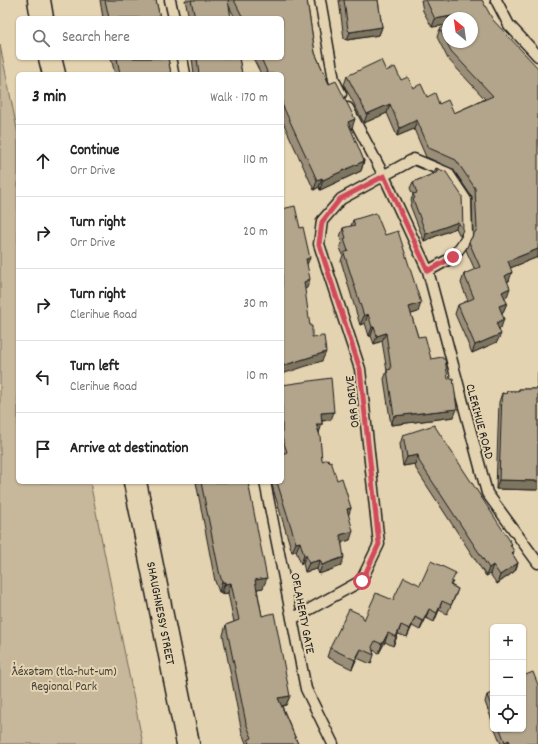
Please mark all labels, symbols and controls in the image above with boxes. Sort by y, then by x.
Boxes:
north arrow [442,12,478,48]
search box [16,16,284,60]
icon: search [30,27,52,49]
text: Search here [62,27,130,49]
text: 3 min [32,86,66,110]
text: Walk · 170 m [210,89,268,108]
text: Continue [70,140,119,162]
icon: ahead [32,150,54,172]
text: 110 m [243,151,268,170]
text: Orr Drive [70,162,115,181]
text: Turn right [70,212,126,234]
icon: right [32,222,54,244]
text: 20 m [243,223,268,242]
text: Orr Drive [70,234,115,253]
route end [444,248,462,266]
text: Turn right [70,284,126,306]
icon: right [32,294,54,316]
text: 30 m [243,295,268,314]
text: Clerihue Road [70,306,137,325]
text: Turn left [70,356,119,378]
icon: left [32,366,54,388]
text: 10 m [246,367,268,386]
street label: ORR DRIVE [341,375,366,429]
text: Clerihue Road [70,378,137,397]
street label: CLERIHUE ROAD [459,382,498,462]
icon: arrive [32,438,54,460]
text: Arrive at destination [70,438,188,460]
street label: SHAUGHNESSY STREET [140,560,179,667]
street label: OFLAHERTY GATE [284,571,319,656]
route start [353,572,371,590]
map controls [490,624,526,732]
button: + [490,624,526,660]
button: − [490,660,526,696]
park label: ƛ̓éxətəm (tla-hut-um) Regional Park [12,661,116,697]
button: locate [490,696,526,732]

